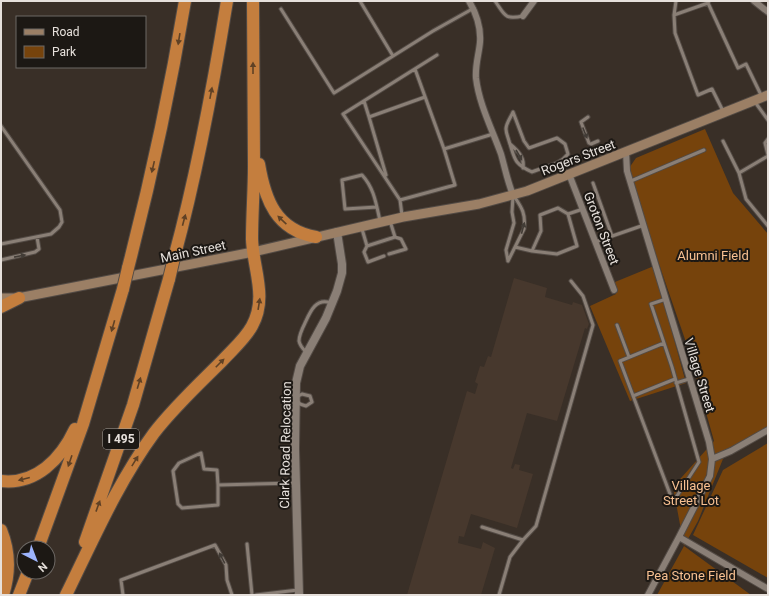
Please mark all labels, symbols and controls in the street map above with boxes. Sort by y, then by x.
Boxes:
legend [16,16,146,68]
text: Road [52,25,80,39]
one-way arrow [176,33,182,46]
text: Park [52,45,77,59]
one-way arrow [250,61,256,74]
one-way arrow [208,87,214,99]
one-way arrow [582,128,588,140]
street label: Rogers Street [539,136,617,178]
one-way arrow [516,149,523,161]
one-way arrow [150,161,156,173]
street label: Groton Street [581,190,622,267]
one-way arrow [181,214,187,226]
one-way arrow [277,215,287,225]
one-way arrow [520,221,526,233]
street label: Main Street [159,237,227,266]
park label: Alumni Field [677,248,749,263]
one-way arrow [14,252,26,258]
one-way arrow [256,298,262,310]
one-way arrow [109,320,115,333]
street label: Village Street [681,336,718,414]
one-way arrow [215,358,225,368]
one-way arrow [136,377,142,389]
street label: Clark Road Relocation [277,381,294,509]
road number: I 495 [103,429,139,449]
one-way arrow [132,455,139,467]
one-way arrow [67,456,73,468]
one-way arrow [18,476,30,482]
park label: Village Street Lot [663,478,719,508]
one-way arrow [95,500,101,512]
north arrow [16,540,56,580]
one-way arrow [219,552,225,563]
text: N [35,560,50,575]
park label: Pea Stone Field [646,568,736,583]

